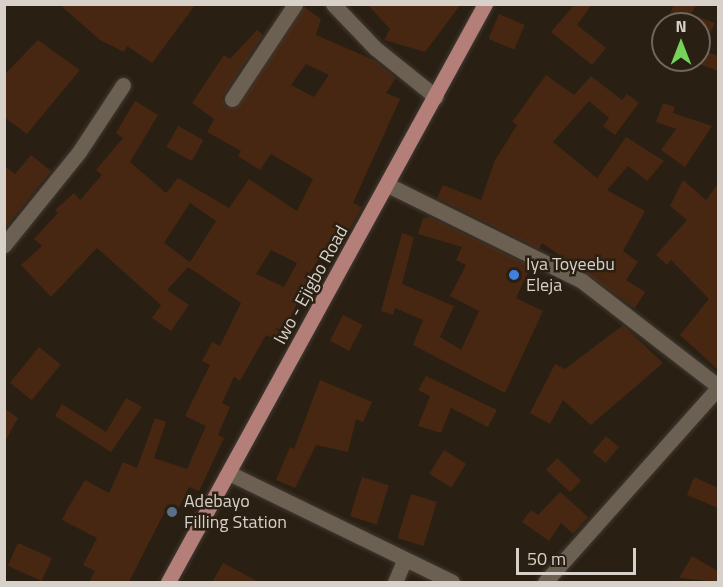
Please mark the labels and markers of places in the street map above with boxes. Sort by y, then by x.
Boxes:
place label: Iya Toyeebu Eleja [526,254,615,296]
marker: Iya Toyeebu Eleja [507,268,521,282]
place label: Adebayo Filling Station [184,491,287,534]
marker: Adebayo Filling Station [165,505,179,519]

